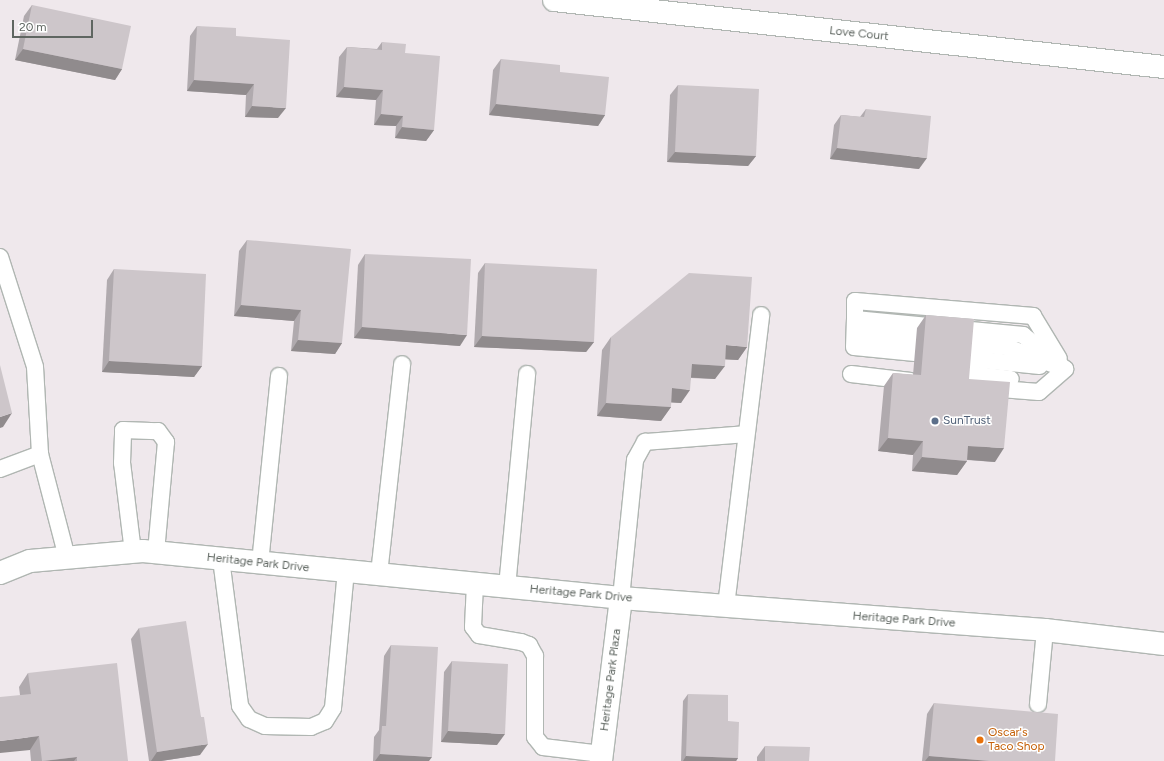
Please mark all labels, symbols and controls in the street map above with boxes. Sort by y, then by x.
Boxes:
scale bar [14,12,95,38]
text: 20 m [19,20,47,34]
street label: Love Court [829,24,889,44]
place label: SunTrust [943,414,991,428]
marker: SunTrust [930,416,940,426]
street label: Heritage Park Drive [206,550,310,576]
street label: Heritage Park Drive [529,582,633,606]
street label: Heritage Park Drive [852,609,956,631]
street label: Heritage Park Plaza [598,628,624,732]
place label: Oscar's Taco Shop [988,726,1045,754]
marker: Oscar's Taco Shop [975,735,985,745]

